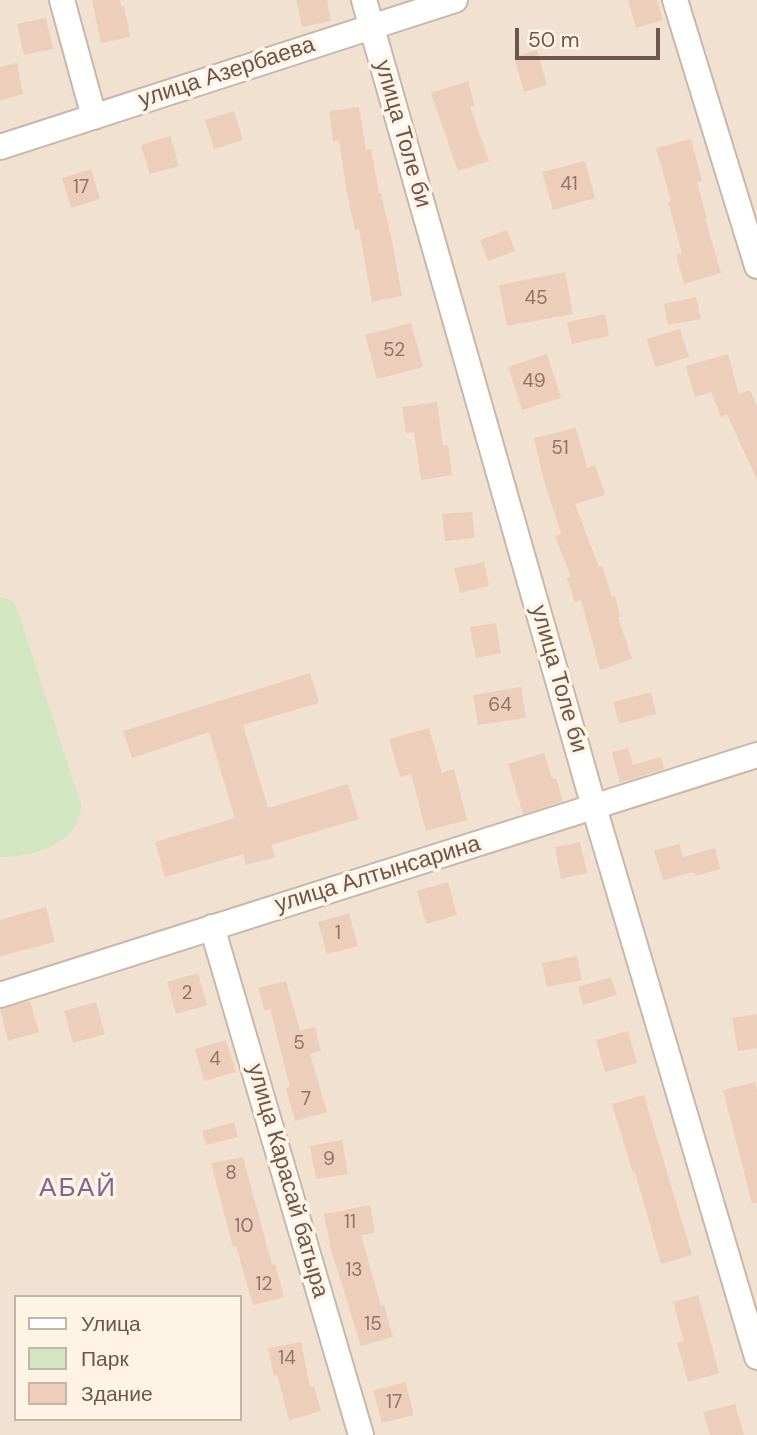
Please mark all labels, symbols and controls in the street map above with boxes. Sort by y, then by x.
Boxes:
scale bar [519,14,664,58]
text: 50 m [528,26,579,54]
street label: улица Азербаева [135,32,319,114]
street label: улица Толе би [368,57,436,211]
house number: 41 [560,174,578,196]
house number: 17 [73,177,89,199]
house number: 45 [524,288,548,310]
house number: 52 [383,340,405,362]
house number: 49 [522,371,546,393]
house number: 51 [551,438,569,460]
street label: улица Толе би [524,602,592,756]
house number: 64 [488,695,512,717]
street label: улица Алтынсарина [272,831,484,919]
house number: 1 [335,923,341,945]
house number: 2 [182,983,192,1005]
house number: 5 [293,1033,305,1055]
house number: 4 [209,1049,221,1071]
street label: улица Карасай батыра [240,1061,334,1301]
house number: 7 [301,1089,311,1111]
house number: 9 [323,1149,335,1171]
house number: 8 [225,1163,237,1185]
district label: АБАЙ [40,1173,116,1205]
house number: 11 [344,1212,356,1234]
house number: 10 [235,1216,253,1238]
house number: 13 [345,1260,363,1282]
house number: 12 [256,1274,272,1296]
legend [14,1295,242,1421]
text: Улица [81,1310,141,1338]
house number: 15 [364,1314,382,1336]
text: Парк [81,1345,129,1373]
house number: 14 [278,1348,296,1370]
text: Здание [81,1380,153,1408]
house number: 17 [386,1392,402,1414]

